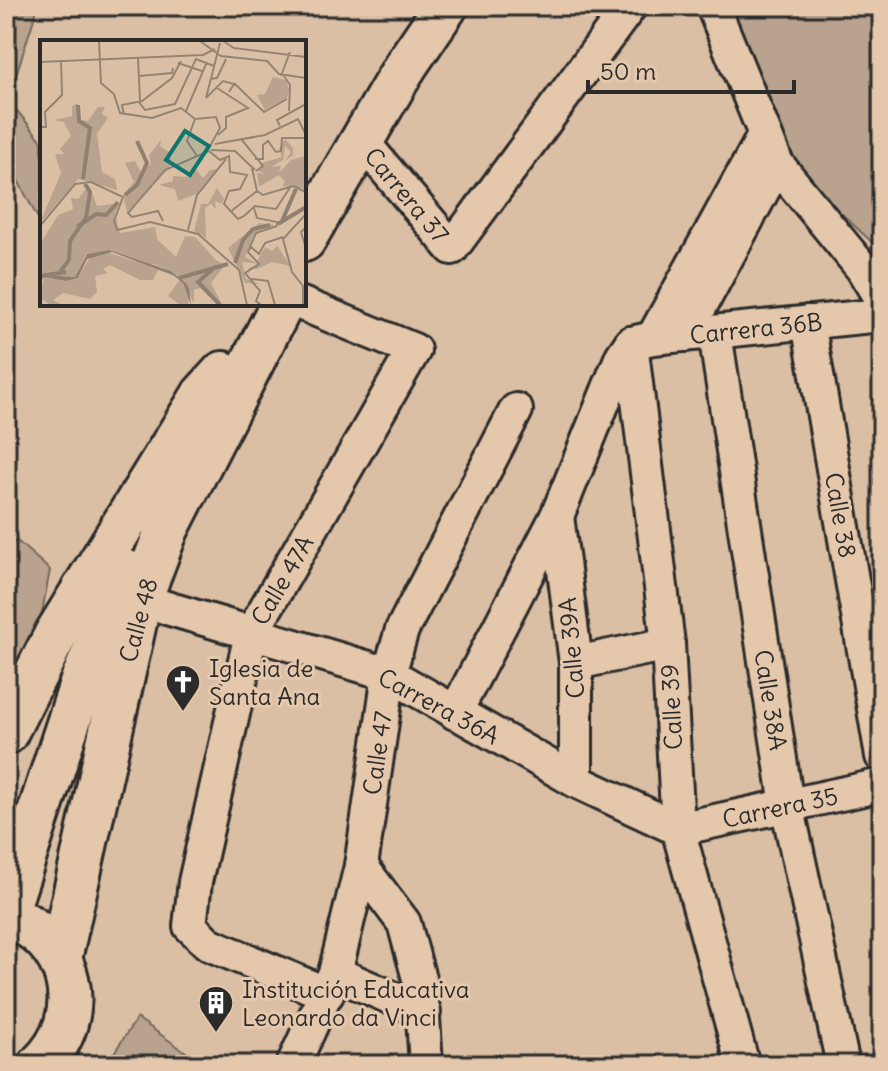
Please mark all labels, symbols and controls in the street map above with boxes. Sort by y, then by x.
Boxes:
inset map [40,40,306,306]
scale bar [588,44,794,94]
text: 50 m [600,56,656,86]
street label: Carrera 37 [358,141,456,249]
street label: Carrera 36B [688,306,824,350]
street label: Calle 38 [819,470,863,560]
street label: Calle 47A [244,530,320,630]
street label: Calle 48 [112,574,164,666]
street label: Calle 39A [552,596,590,700]
street label: Calle 38A [748,647,794,753]
place label: Iglesia de Santa Ana [209,653,320,711]
street label: Carrera 36A [373,662,505,750]
church icon: Iglesia de Santa Ana [164,663,202,713]
street label: Calle 39 [654,663,688,751]
street label: Calle 47 [356,709,398,797]
street label: Carrera 35 [719,780,841,834]
place label: Institución Educativa Leonardo da Vinci [242,974,469,1032]
building icon: Institución Educativa Leonardo da Vinci [197,984,235,1034]

